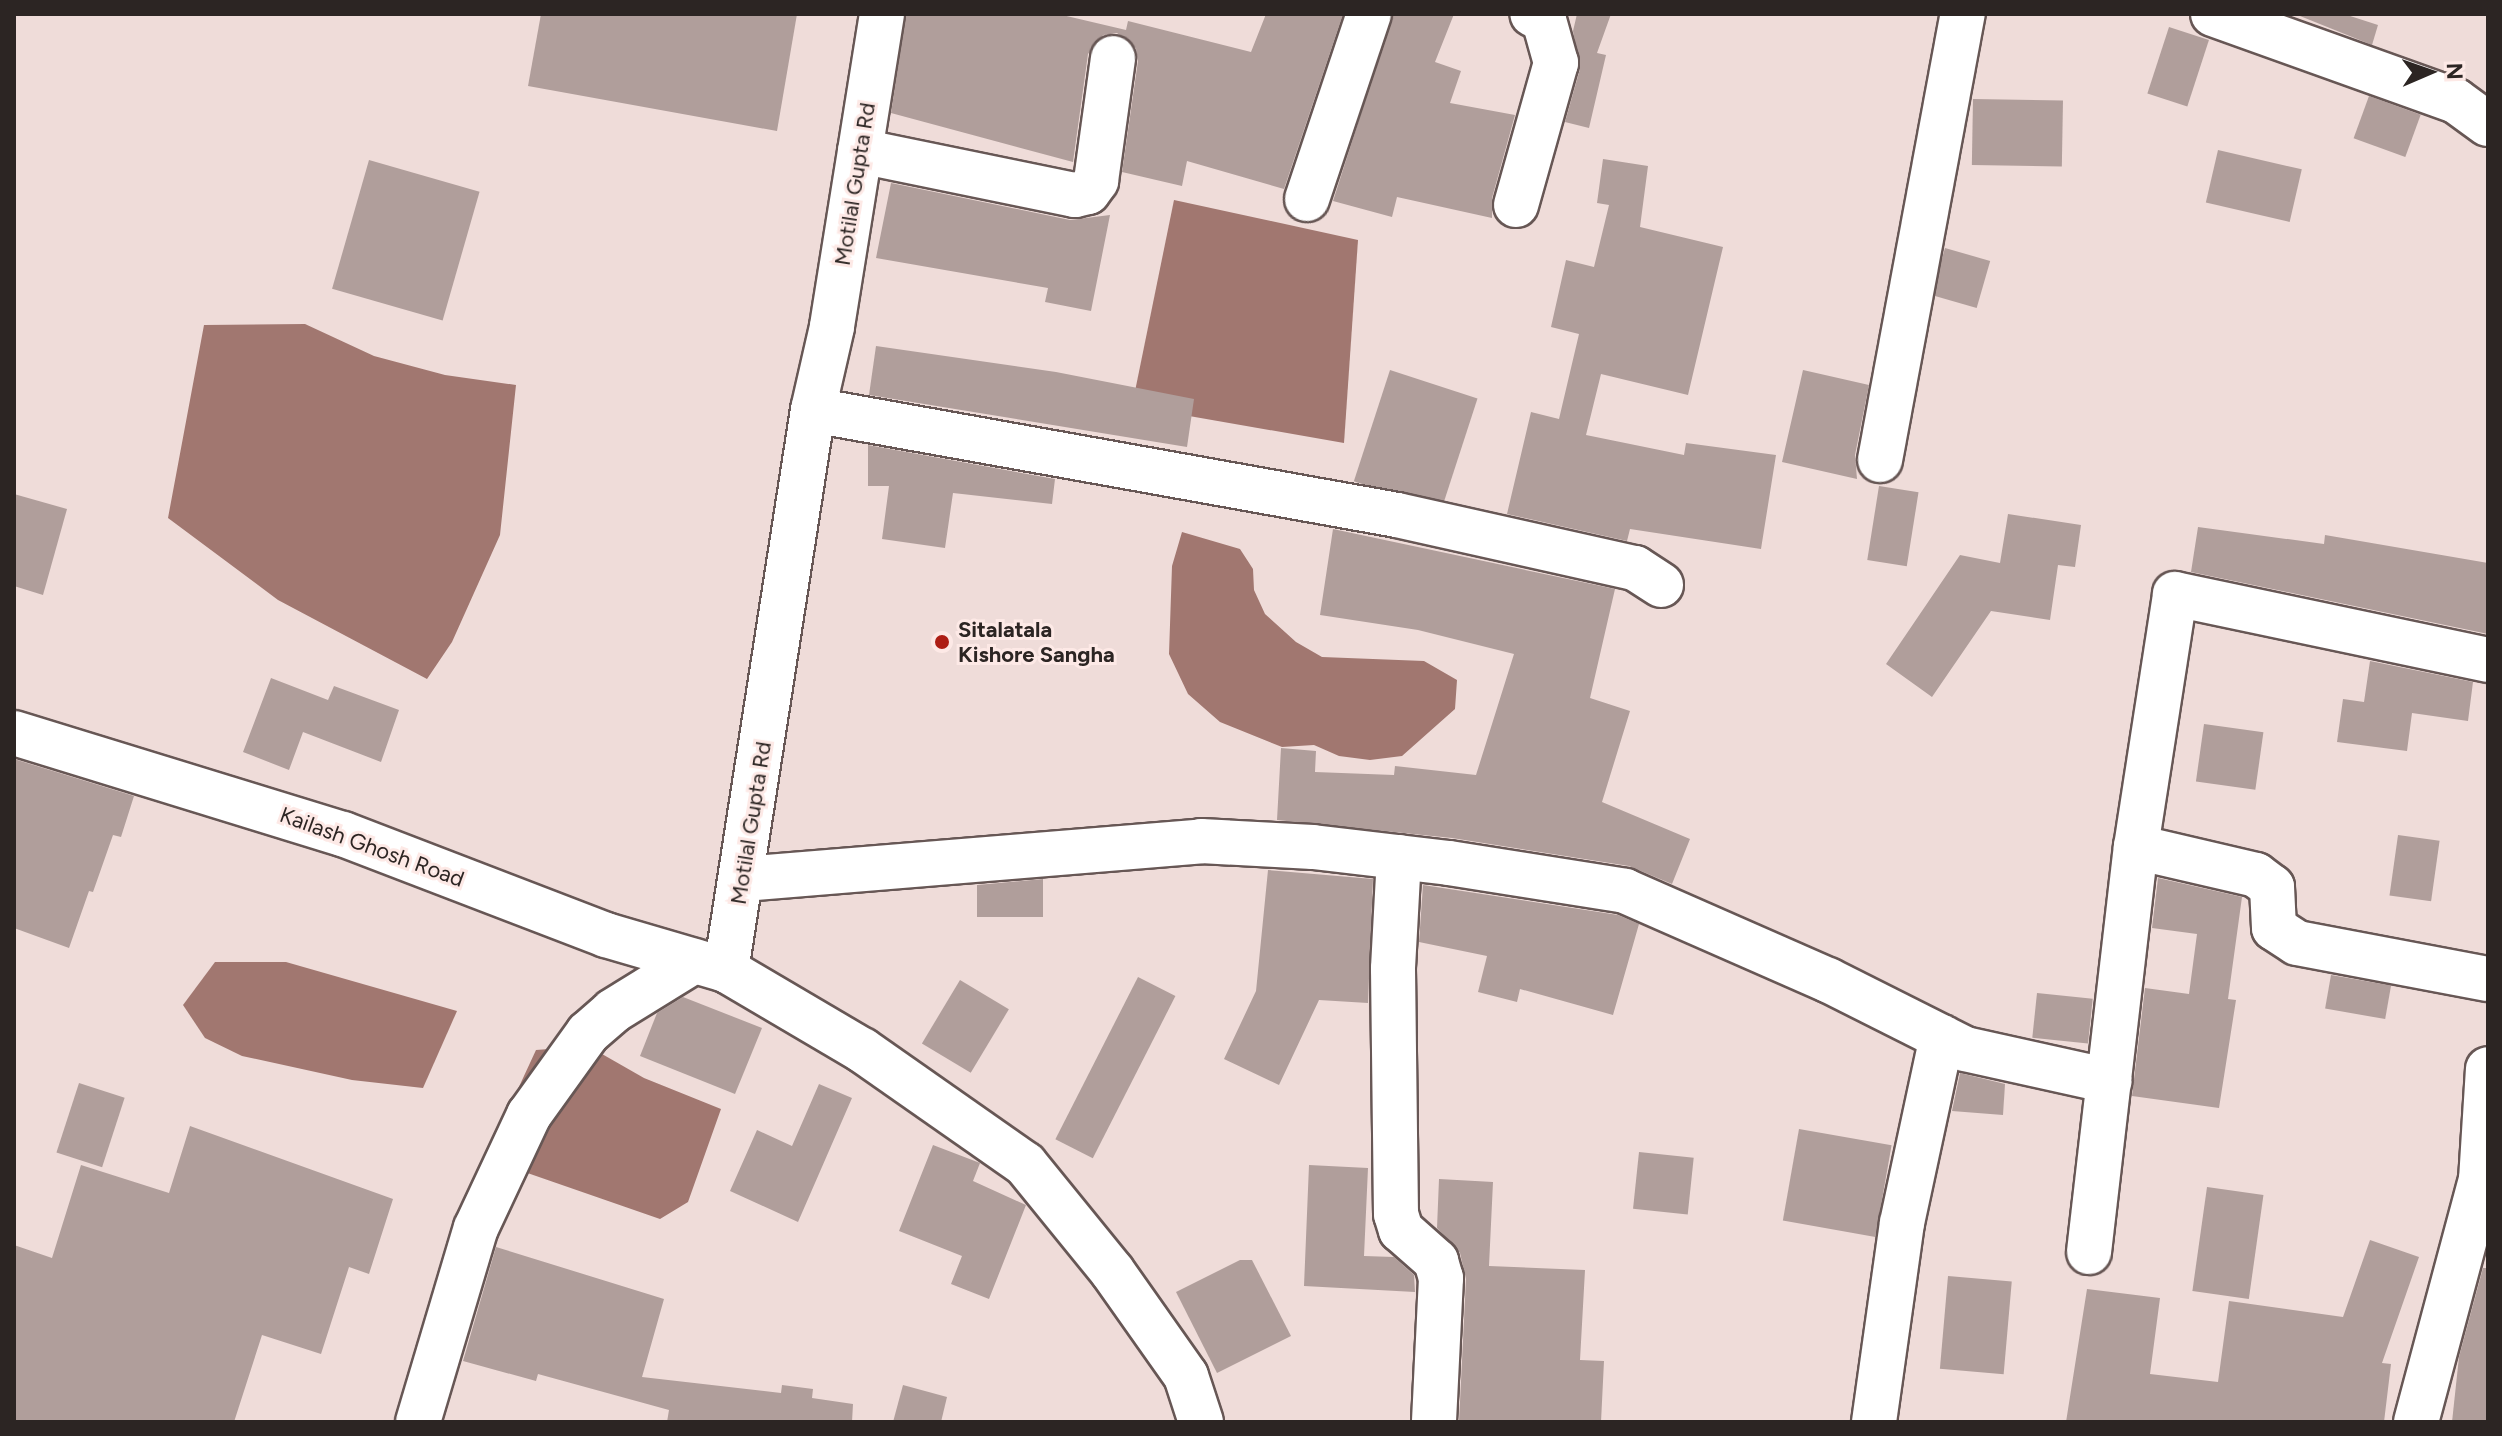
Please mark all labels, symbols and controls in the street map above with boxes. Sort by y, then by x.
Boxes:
north arrow [2390,32,2470,112]
text: N [2441,62,2468,80]
street label: Motilal Gupta Rd [829,101,881,267]
place label: Sitalatala Kishore Sangha [958,616,1115,668]
marker: Sitalatala Kishore Sangha [933,633,951,651]
street label: Motilal Gupta Rd [725,740,777,906]
street label: Kailash Ghosh Road [276,801,468,893]

